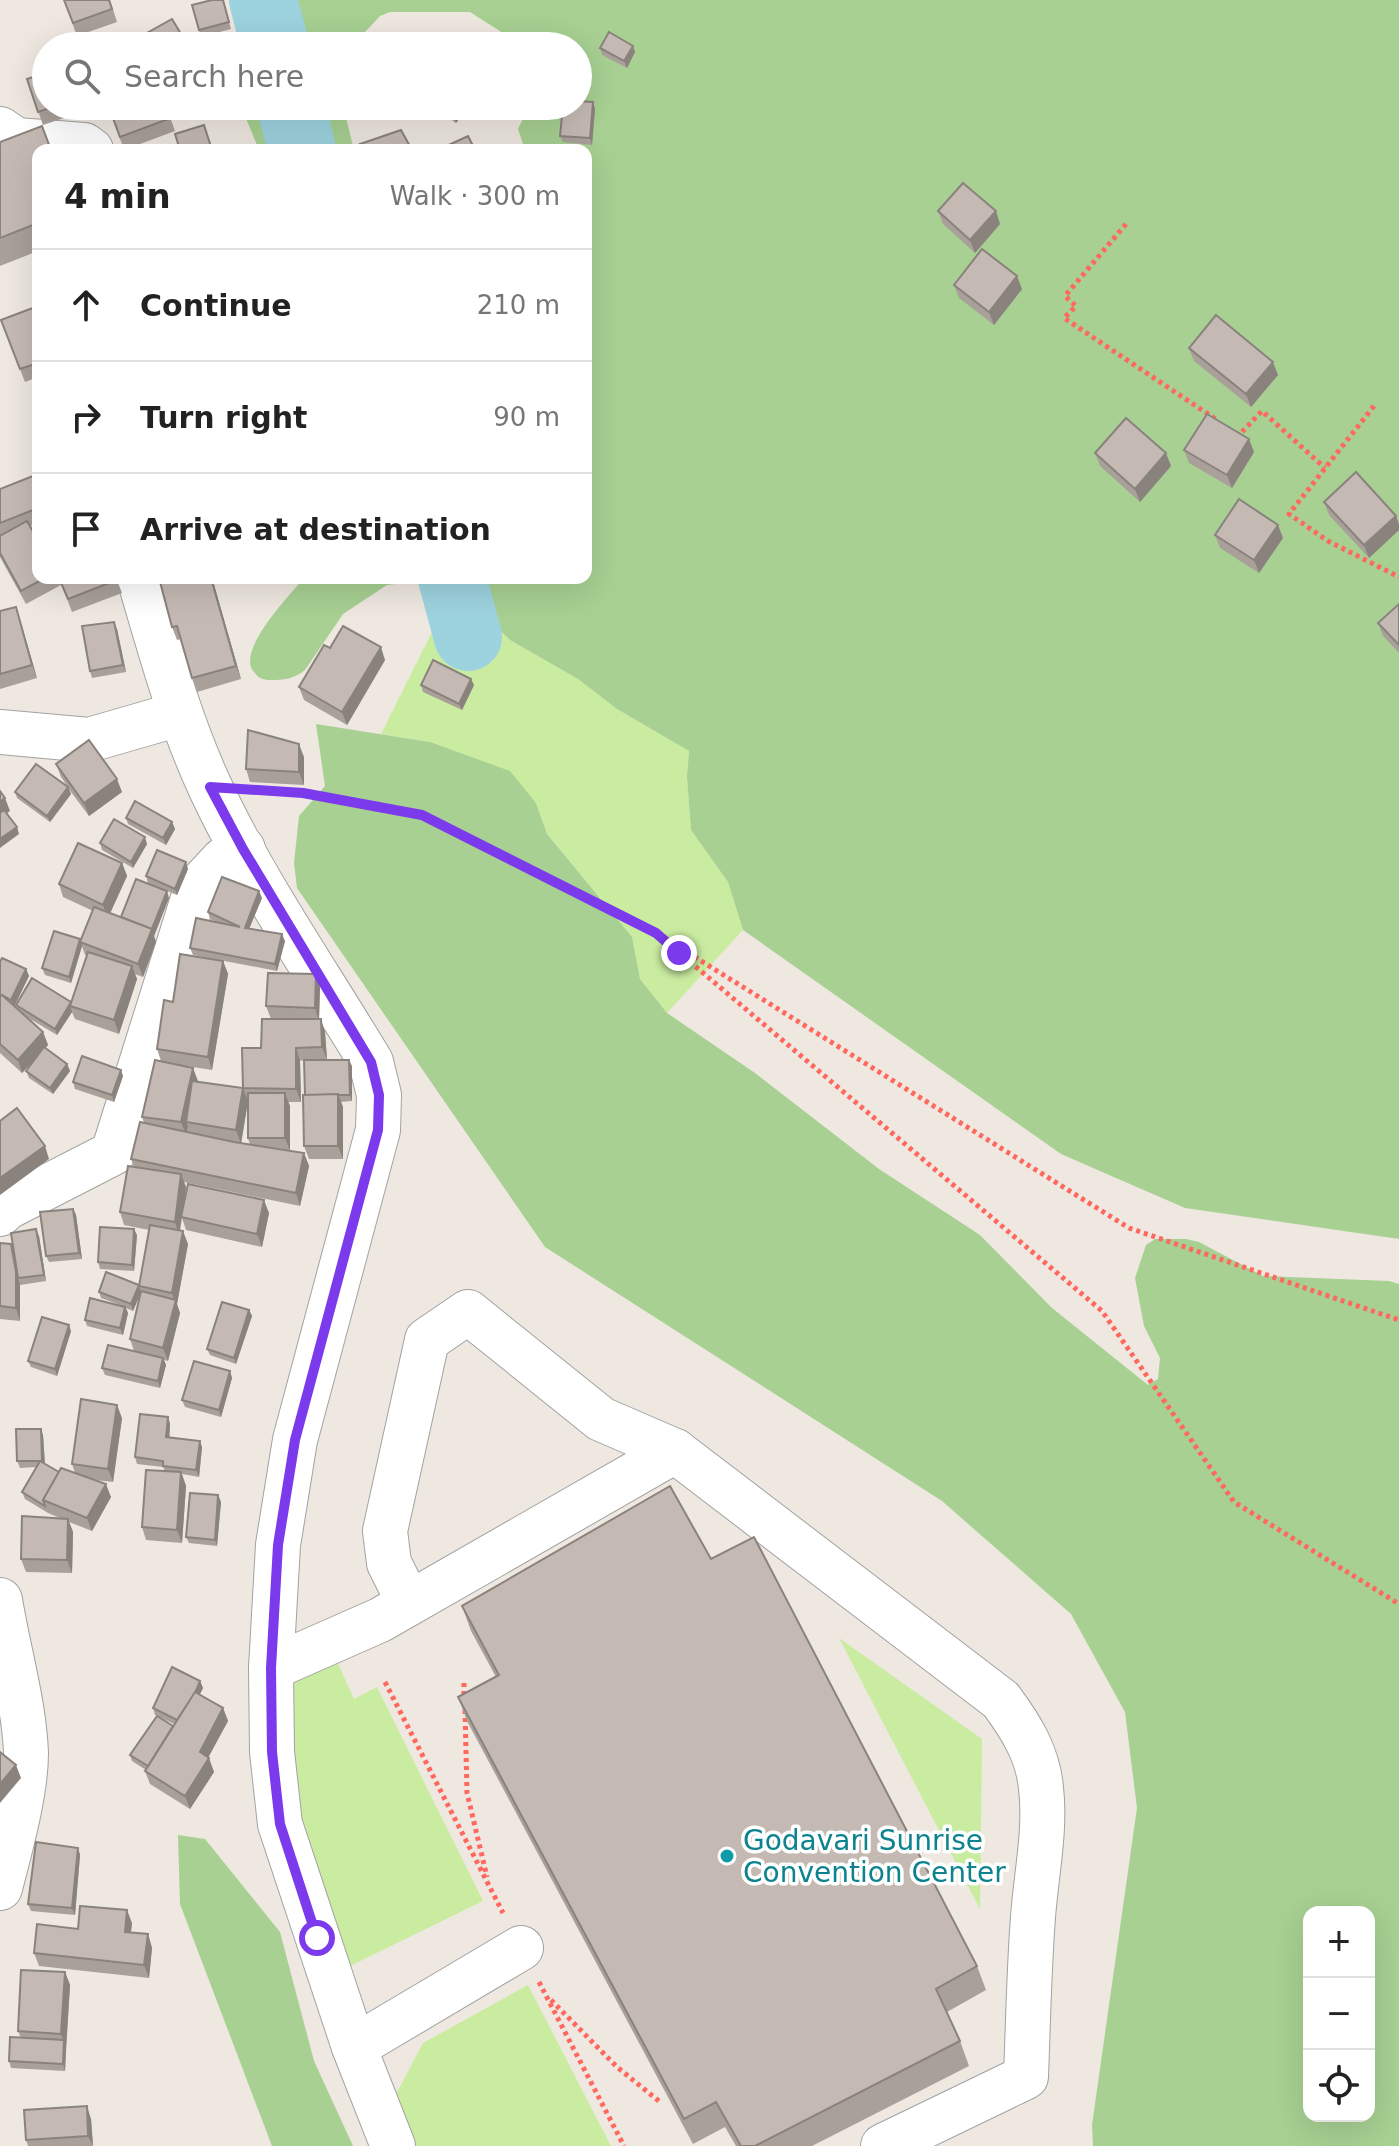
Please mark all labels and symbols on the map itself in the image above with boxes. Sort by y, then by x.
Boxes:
route end [661,935,697,971]
place label: Godavari Sunrise Convention Center [743,1824,1006,1889]
marker: Godavari Sunrise Convention Center [718,1847,736,1865]
route start [299,1920,335,1956]

